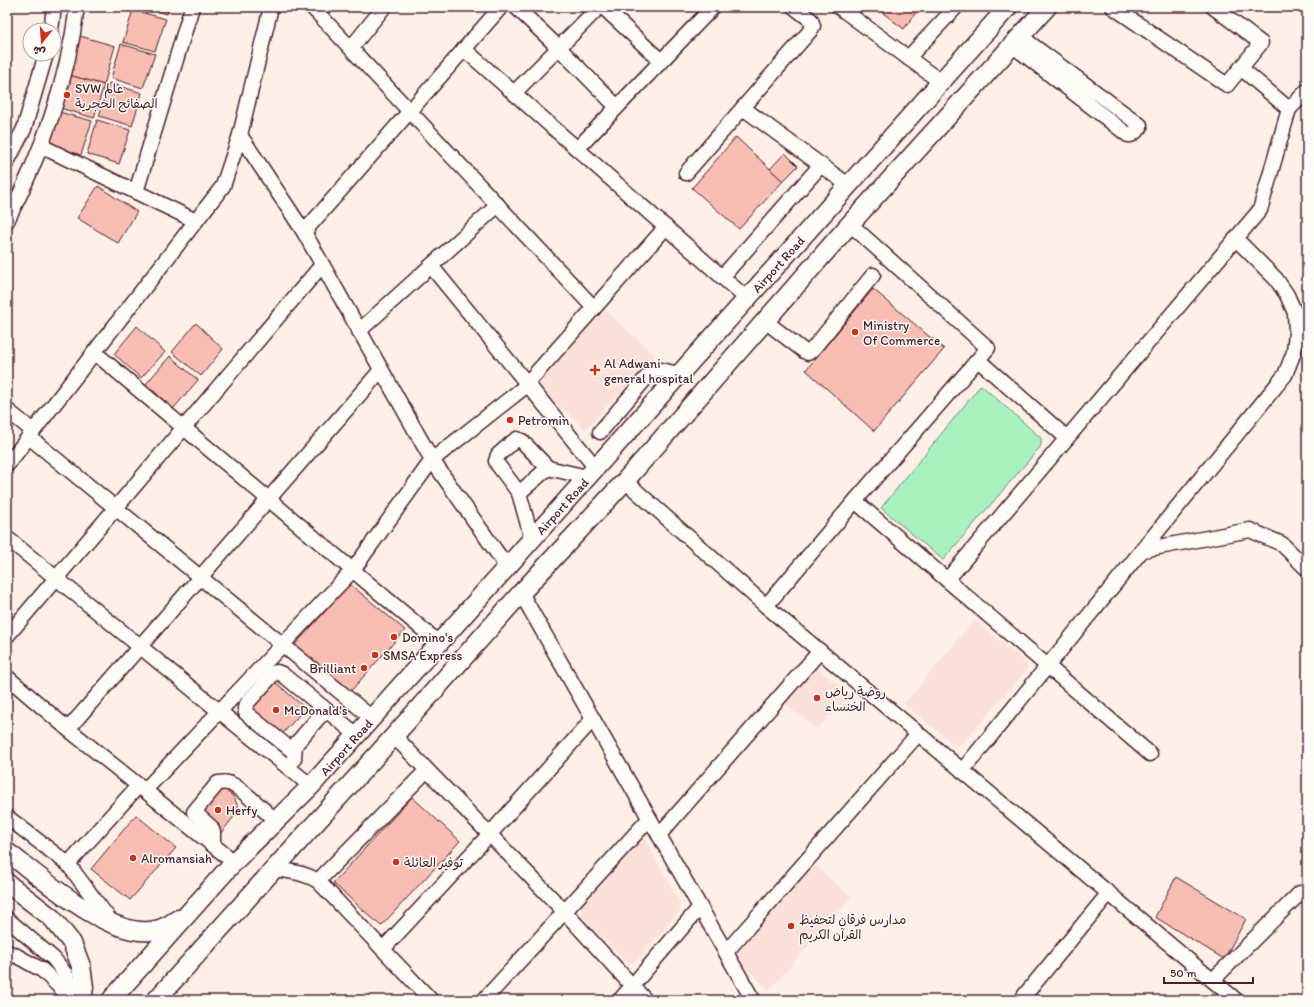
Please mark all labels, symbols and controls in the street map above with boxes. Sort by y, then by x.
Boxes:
north arrow [22,22,62,62]
text: ش [32,43,47,59]
place label: SVW عالم الصفائح الحجرية [75,81,158,113]
marker: SVW عالم الصفائح الحجرية [62,90,72,100]
street label: Airport Road [749,233,808,296]
place label: Ministry Of Commerce [863,318,940,348]
marker: Ministry Of Commerce [850,327,860,337]
place label: Al Adwani general hospital [604,356,693,386]
marker: Al Adwani general hospital [589,364,601,376]
place label: Petromin [518,413,570,428]
marker: Petromin [505,415,515,425]
street label: Airport Road [533,475,592,538]
place label: Domino's [402,630,453,645]
marker: Domino's [389,632,399,642]
place label: SMSA Express [383,648,463,663]
marker: SMSA Express [370,650,380,660]
place label: Brilliant [309,661,356,676]
marker: Brilliant [359,663,369,673]
place label: روضة رياض الخنساء [825,684,886,714]
marker: روضة رياض الخنساء [812,693,822,703]
place label: McDonald's [284,703,348,718]
marker: McDonald's [271,705,281,715]
street label: Airport Road [317,716,376,779]
place label: Herfy [226,803,257,818]
marker: Herfy [213,805,223,815]
place label: Alromansiah [141,851,212,866]
marker: Alromansiah [128,853,138,863]
place label: توفير العائلة [404,855,463,871]
marker: توفير العائلة [391,857,401,867]
place label: مدارس فرقان لتحفيظ القرآن الكريم [799,912,906,945]
marker: مدارس فرقان لتحفيظ القرآن الكريم [786,921,796,931]
scale bar [1164,959,1253,985]
text: 50 m [1170,966,1196,980]

